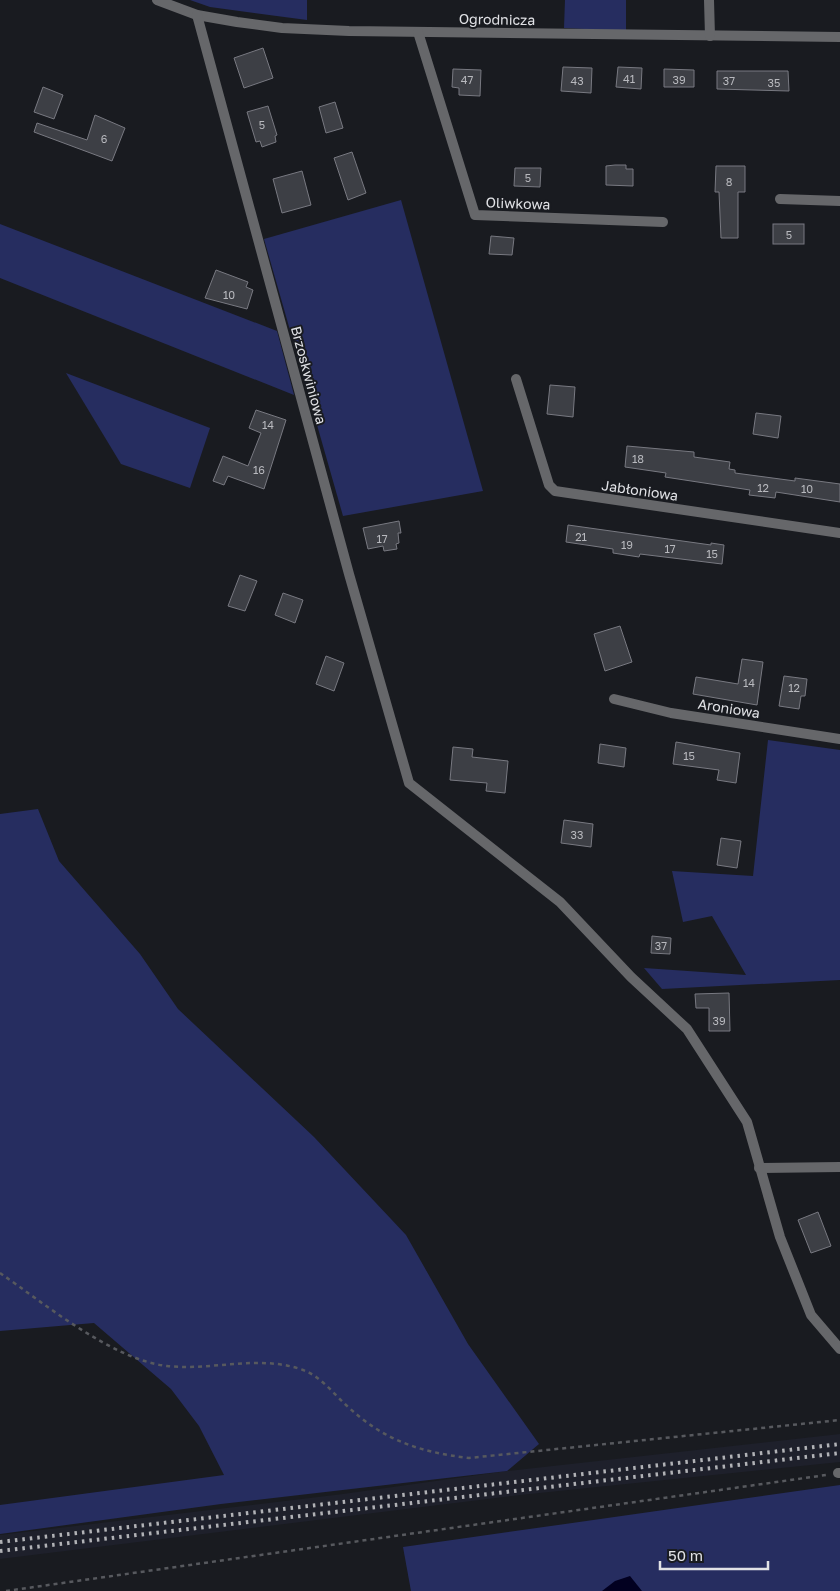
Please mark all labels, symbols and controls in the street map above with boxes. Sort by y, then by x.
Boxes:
street label: Ogrodnicza [459,10,535,28]
house number: 41 [623,72,635,85]
house number: 47 [461,73,473,86]
house number: 39 [672,73,686,86]
house number: 43 [570,74,584,87]
house number: 37 [723,74,735,87]
house number: 35 [768,76,780,89]
house number: 5 [259,118,265,131]
house number: 6 [101,132,108,145]
house number: 5 [525,171,531,184]
house number: 8 [726,175,733,188]
street label: Oliwkowa [485,193,551,213]
house number: 5 [786,228,792,241]
house number: 10 [223,288,235,301]
street label: Brzoskwiniowa [288,324,330,426]
house number: 14 [262,418,274,431]
house number: 18 [632,452,644,465]
house number: 16 [253,463,265,476]
street label: Jabłoniowa [601,476,679,504]
house number: 12 [757,481,769,494]
house number: 10 [801,482,813,495]
house number: 21 [575,530,587,543]
house number: 17 [376,532,388,545]
house number: 19 [621,538,633,551]
house number: 17 [664,542,676,555]
house number: 15 [706,547,718,560]
house number: 14 [743,676,755,689]
house number: 12 [788,681,800,694]
street label: Aroniowa [697,695,761,721]
house number: 15 [683,749,695,762]
house number: 33 [571,828,583,841]
house number: 37 [655,939,667,952]
house number: 39 [712,1014,726,1027]
scale bar [660,1538,768,1570]
text: 50 m [668,1546,703,1564]

